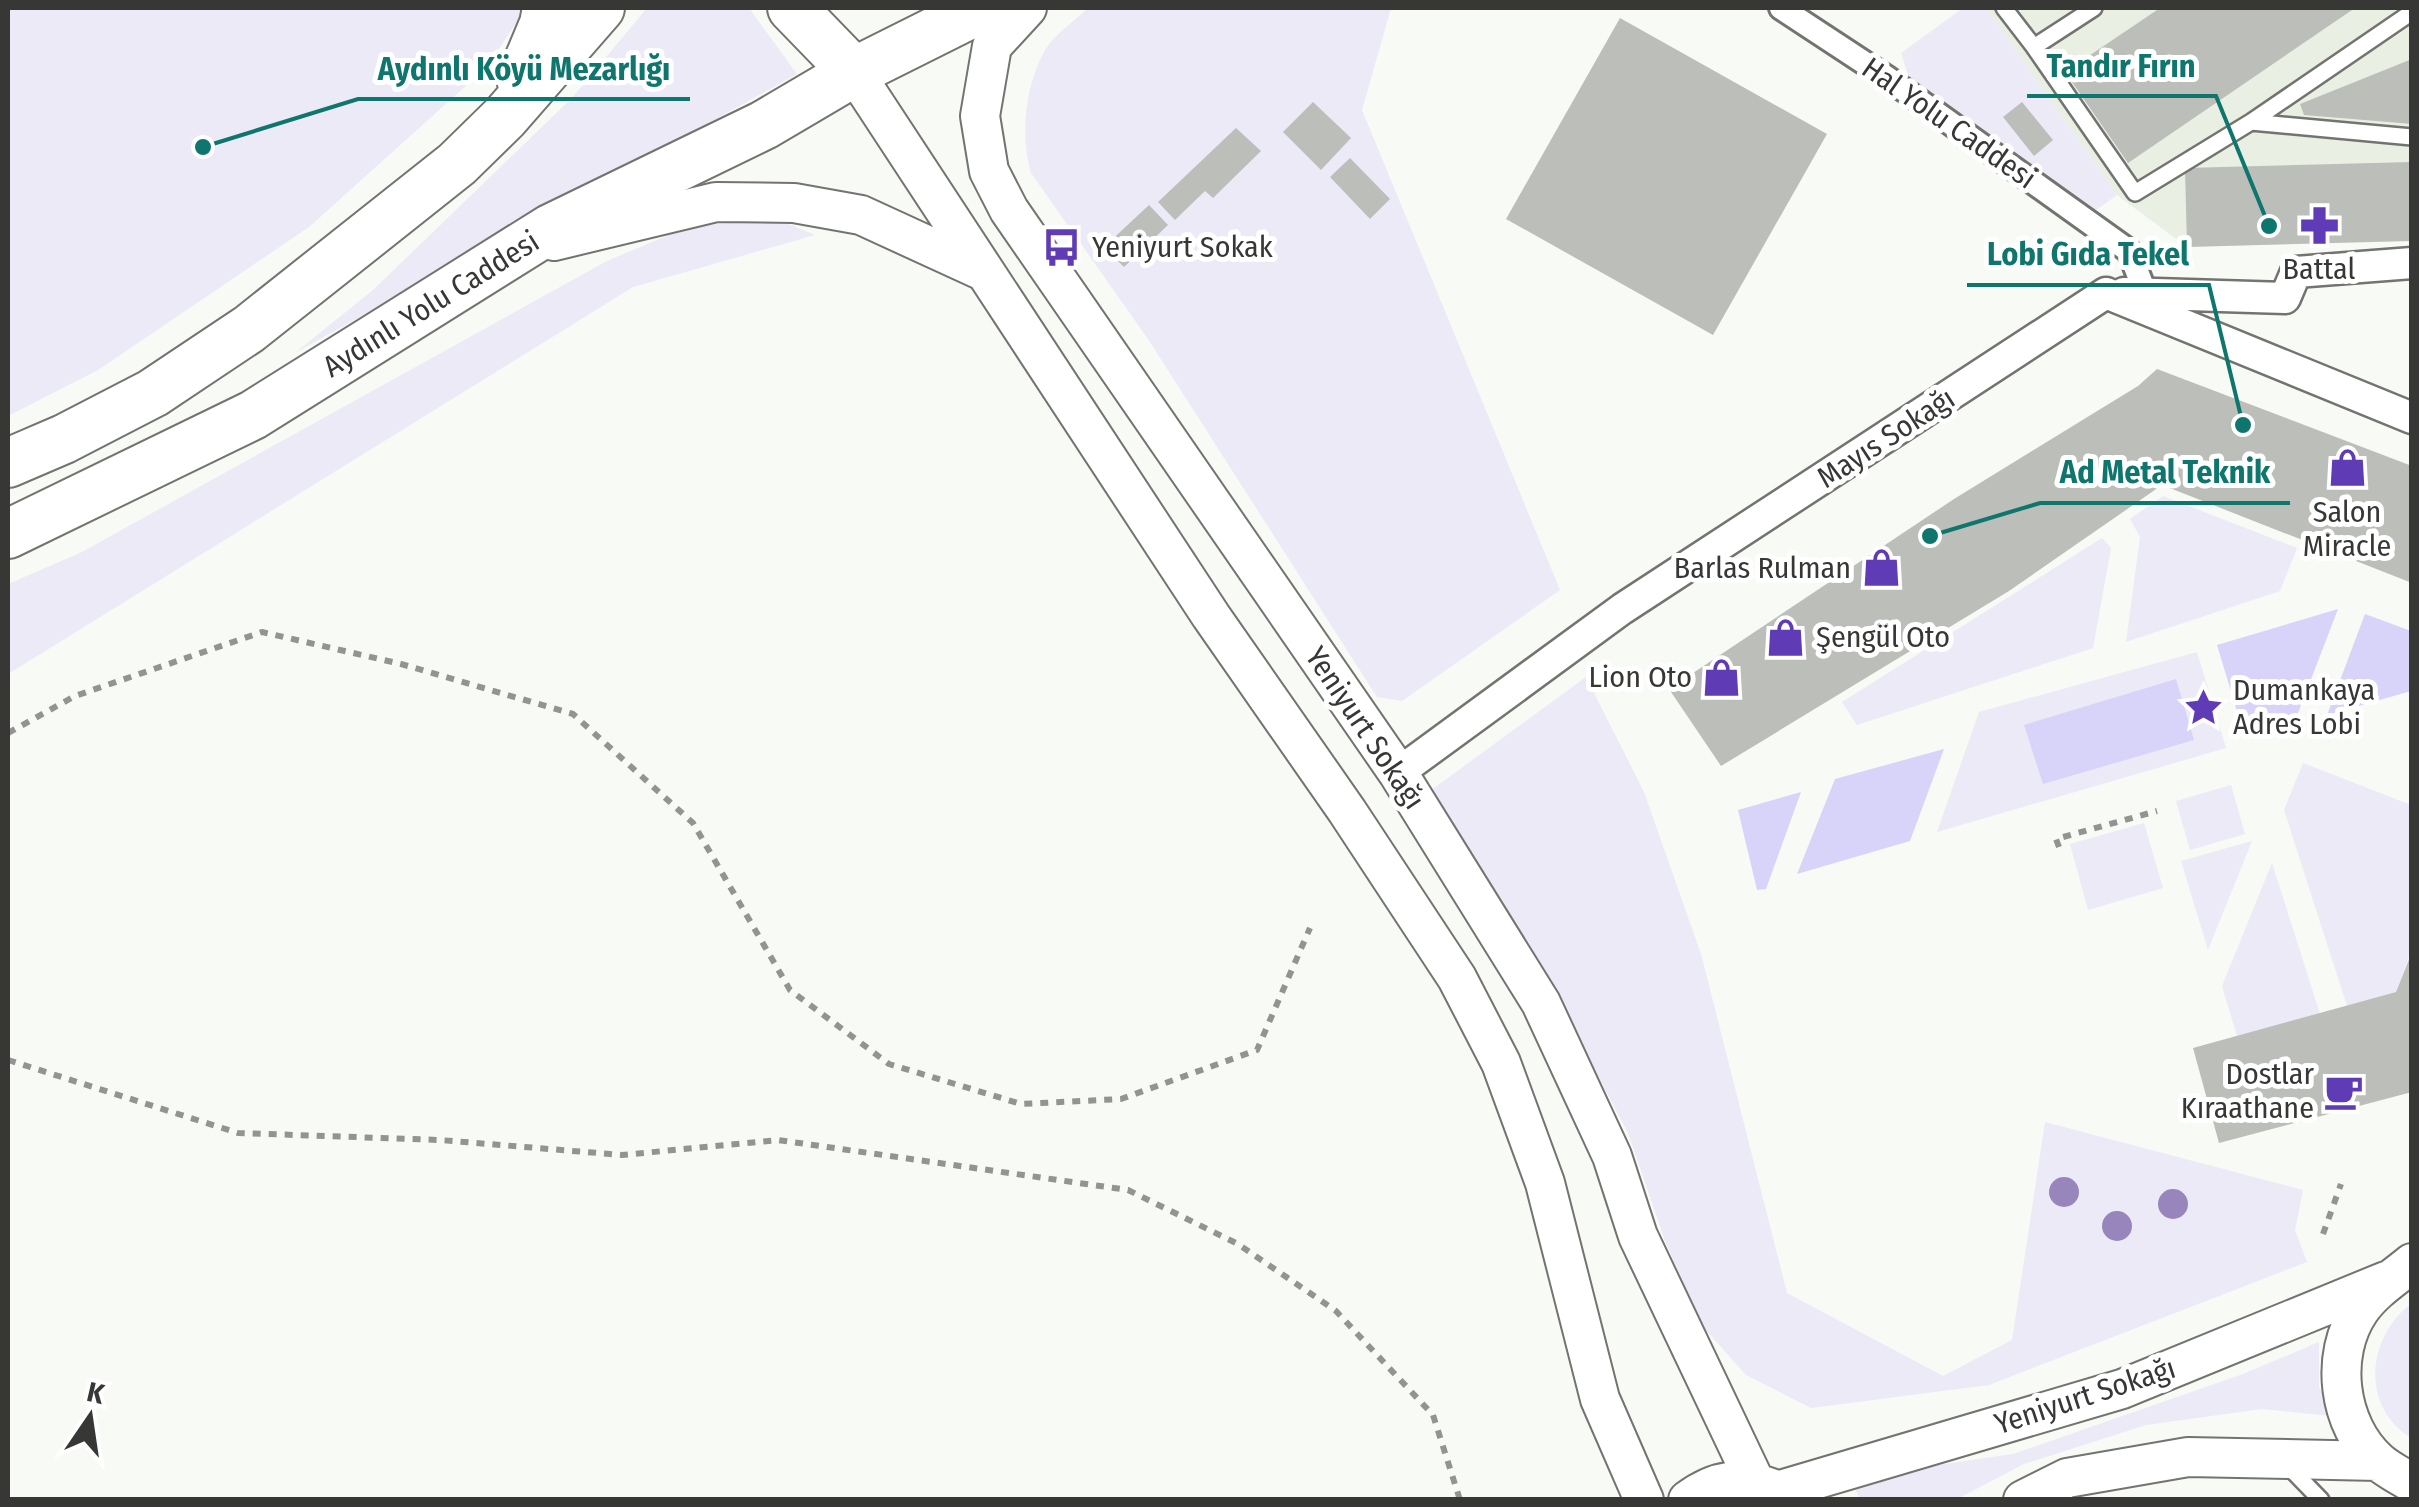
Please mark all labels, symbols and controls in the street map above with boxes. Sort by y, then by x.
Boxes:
callout: Tandır Fırın [2027,34,2216,96]
callout: Aydınlı Köyü Mezarlığı [358,37,690,99]
text: Tandır Fırın [2047,47,2195,85]
text: Aydınlı Köyü Mezarlığı [377,50,670,88]
street label: Hal Yolu Caddesi [1855,50,2043,196]
pharmacy icon: Battal [2298,204,2340,246]
street label: Aydınlı Yolu Caddesi [316,223,546,385]
callout: Lobi Gıda Tekel [1967,223,2209,285]
bus stop icon: Yeniyurt Sokak [1041,226,1083,268]
place label: Yeniyurt Sokak [1092,229,1273,265]
text: Lobi Gıda Tekel [1987,235,2189,273]
place label: Battal [2283,251,2355,287]
street label: Mayıs Sokağı [1811,380,1961,496]
callout: Ad Metal Teknik [2040,441,2290,503]
shop icon: Salon Miracle [2326,447,2368,489]
text: Ad Metal Teknik [2059,453,2271,491]
place label: Salon Miracle [2303,494,2391,564]
shop icon: Barlas Rulman [1860,547,1902,589]
place label: Barlas Rulman [1674,550,1851,586]
shop icon: Şengül Oto [1765,616,1807,658]
place label: Şengül Oto [1816,619,1950,655]
street label: Yeniyurt Sokağı [1298,640,1432,816]
shop icon: Lion Oto [1701,656,1743,698]
place label: Lion Oto [1589,659,1692,695]
place label: Dumankaya Adres Lobi [2233,672,2375,742]
place icon: Dumankaya Adres Lobi [2182,686,2224,728]
place label: Dostlar Kıraathane [2181,1056,2315,1126]
cafe icon: Dostlar Kıraathane [2323,1070,2365,1112]
street label: Yeniyurt Sokağı [1990,1350,2180,1442]
north arrow [40,1367,140,1467]
text: K [84,1375,108,1411]

